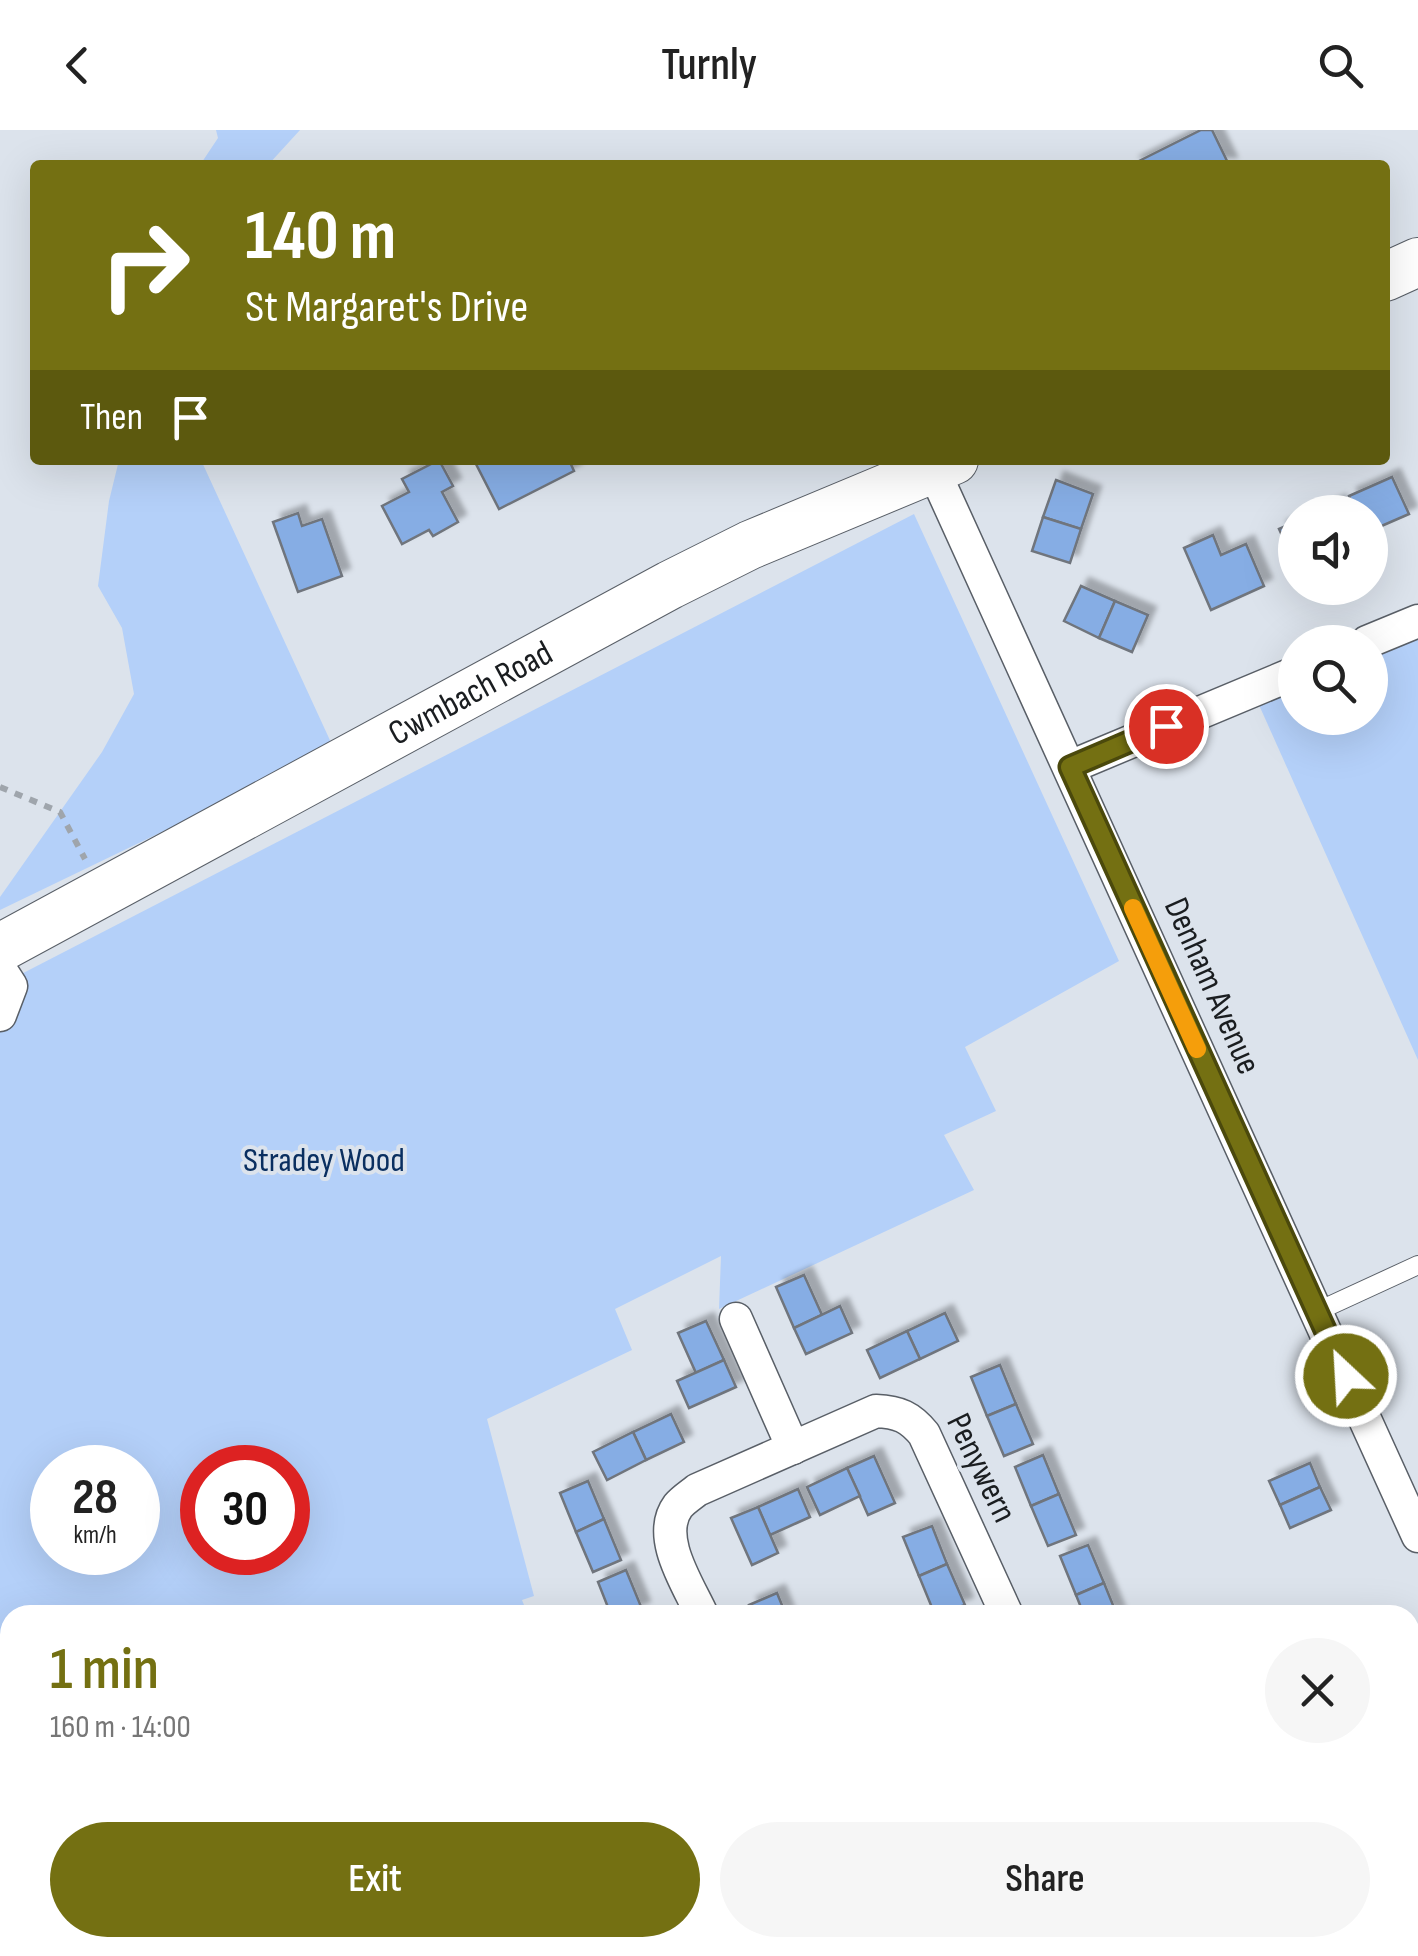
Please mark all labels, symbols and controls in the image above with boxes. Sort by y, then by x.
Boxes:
icon: back [50,38,105,93]
text: Turnly [661,38,757,93]
icon: search [1313,38,1368,93]
text: 140 m [245,195,396,279]
icon: right [80,200,210,330]
text: St Margaret's Drive [245,280,528,335]
icon: arrive [163,390,218,445]
text: Then [80,395,143,440]
map controls [1278,495,1388,735]
button: sound [1278,495,1388,605]
button: search [1278,625,1388,735]
street label: Cwmbach Road [381,631,560,755]
pin [1124,684,1209,769]
icon: arrive [1139,699,1194,754]
street label: Denham Avenue [1154,891,1270,1081]
park label: Stradey Wood [243,1139,405,1182]
position arrow [1294,1324,1398,1428]
street label: Penywern [936,1407,1026,1529]
speed limit sign: 30 [180,1445,310,1575]
text: 28 [72,1468,118,1528]
text: km/h [73,1520,117,1551]
text: 1 min [50,1634,159,1706]
button: close [1265,1638,1370,1743]
text: 160 m · 14:00 [50,1708,191,1747]
button: Exit [50,1822,700,1937]
button: Share [720,1822,1370,1937]

